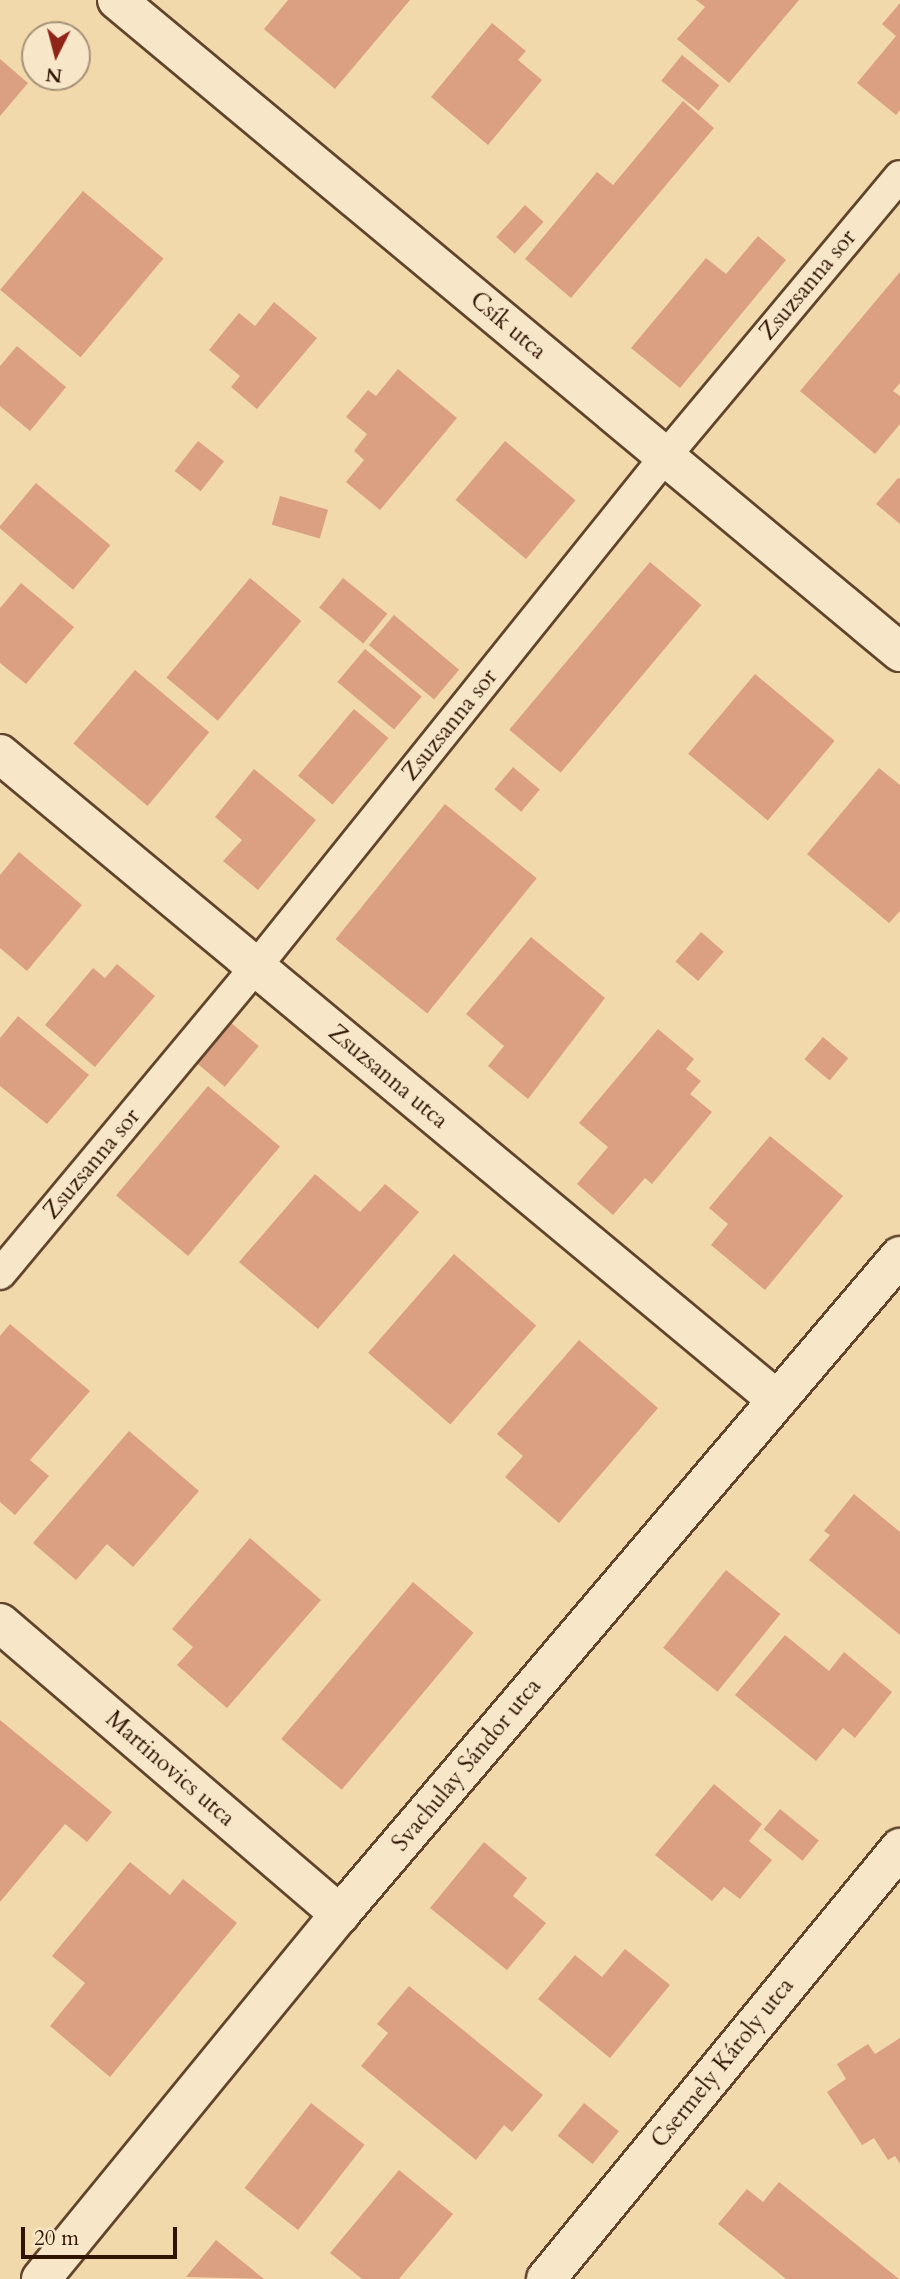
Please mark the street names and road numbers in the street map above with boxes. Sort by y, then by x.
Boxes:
street label: Zsuzsanna sor [754,224,862,346]
street label: Csík utca [464,286,552,366]
street label: Zsuzsanna sor [397,664,503,786]
street label: Zsuzsanna utca [323,1019,453,1135]
street label: Zsuzsanna sor [38,1103,146,1225]
street label: Svachulay Sándor utca [387,1673,547,1857]
street label: Martinovics utca [100,1705,240,1833]
street label: Csermely Károly utca [646,1972,800,2154]

